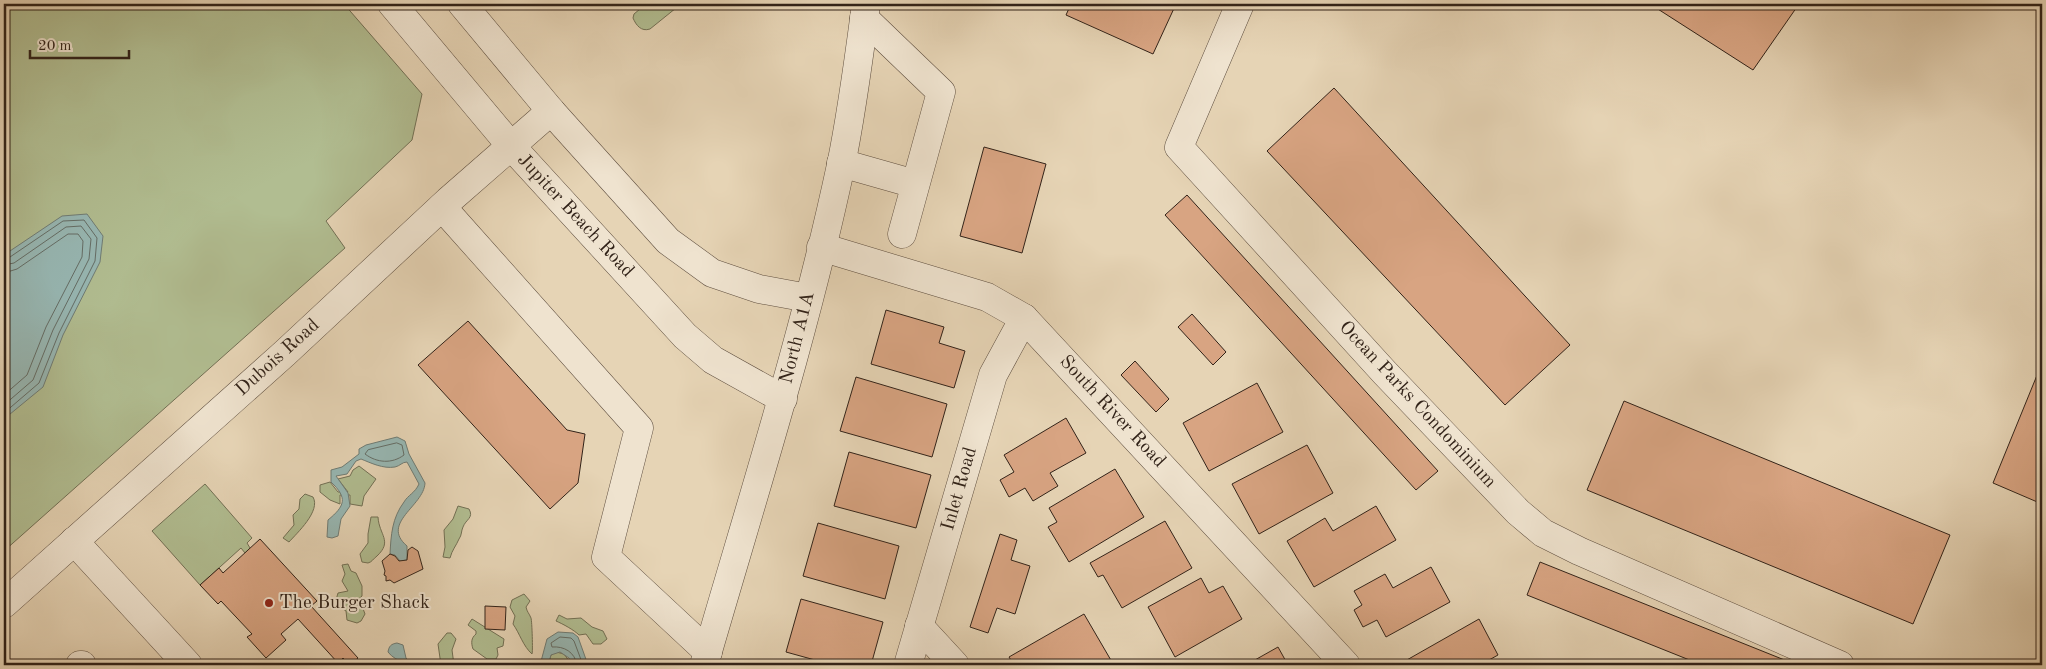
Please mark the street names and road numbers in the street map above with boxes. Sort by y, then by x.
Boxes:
street label: Jupiter Beach Road [513,151,637,282]
street label: North A1A [777,290,819,386]
street label: Dubois Road [233,316,323,400]
street label: Ocean Parks Condominium [1335,318,1499,492]
street label: South River Road [1055,352,1169,472]
street label: Inlet Road [939,445,981,533]

